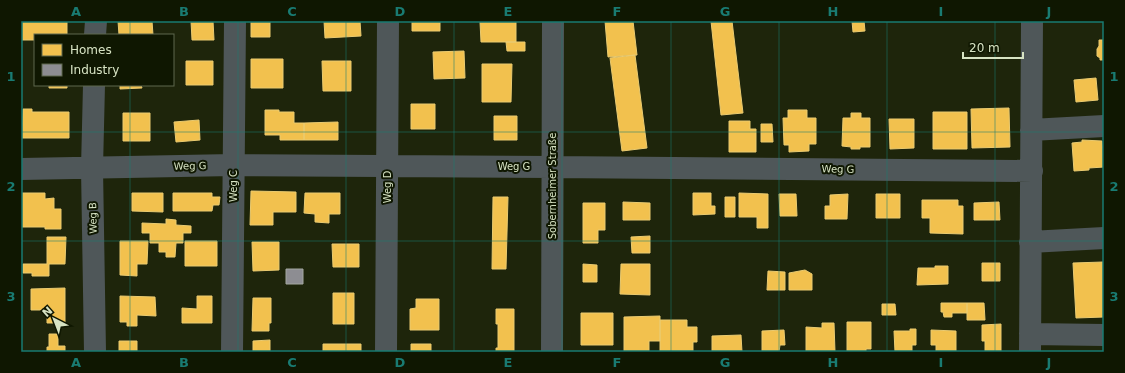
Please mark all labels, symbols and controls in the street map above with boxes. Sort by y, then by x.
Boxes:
text: A [71,4,81,19]
text: B [179,4,189,19]
text: C [287,4,297,19]
text: D [395,4,406,19]
text: E [504,4,512,19]
text: F [613,4,621,19]
text: G [720,4,730,19]
text: H [828,4,838,19]
text: I [939,4,943,19]
text: J [1046,4,1051,19]
legend [34,34,174,86]
scale bar [963,34,1023,60]
text: 20 m [969,41,1000,55]
text: Homes [70,43,112,57]
text: Industry [70,63,119,77]
text: 1 [6,69,16,84]
text: 1 [1109,69,1119,84]
street label: Sobernheimer Straße [547,133,558,239]
street label: Weg G [174,160,206,172]
street label: Weg G [498,161,530,172]
street label: Weg G [822,163,854,175]
street label: Weg C [228,170,239,202]
street label: Weg D [382,170,393,203]
text: 2 [6,179,16,194]
text: 2 [1109,179,1119,194]
street label: Weg B [87,202,99,234]
text: 3 [6,289,16,304]
text: 3 [1109,289,1119,304]
north arrow [34,299,74,339]
text: N [40,304,55,320]
text: A [71,355,81,370]
text: B [179,355,189,370]
text: C [287,355,297,370]
text: D [395,355,406,370]
text: E [504,355,512,370]
text: F [613,355,621,370]
text: G [720,355,730,370]
text: H [828,355,838,370]
text: I [939,355,943,370]
text: J [1046,355,1051,370]

